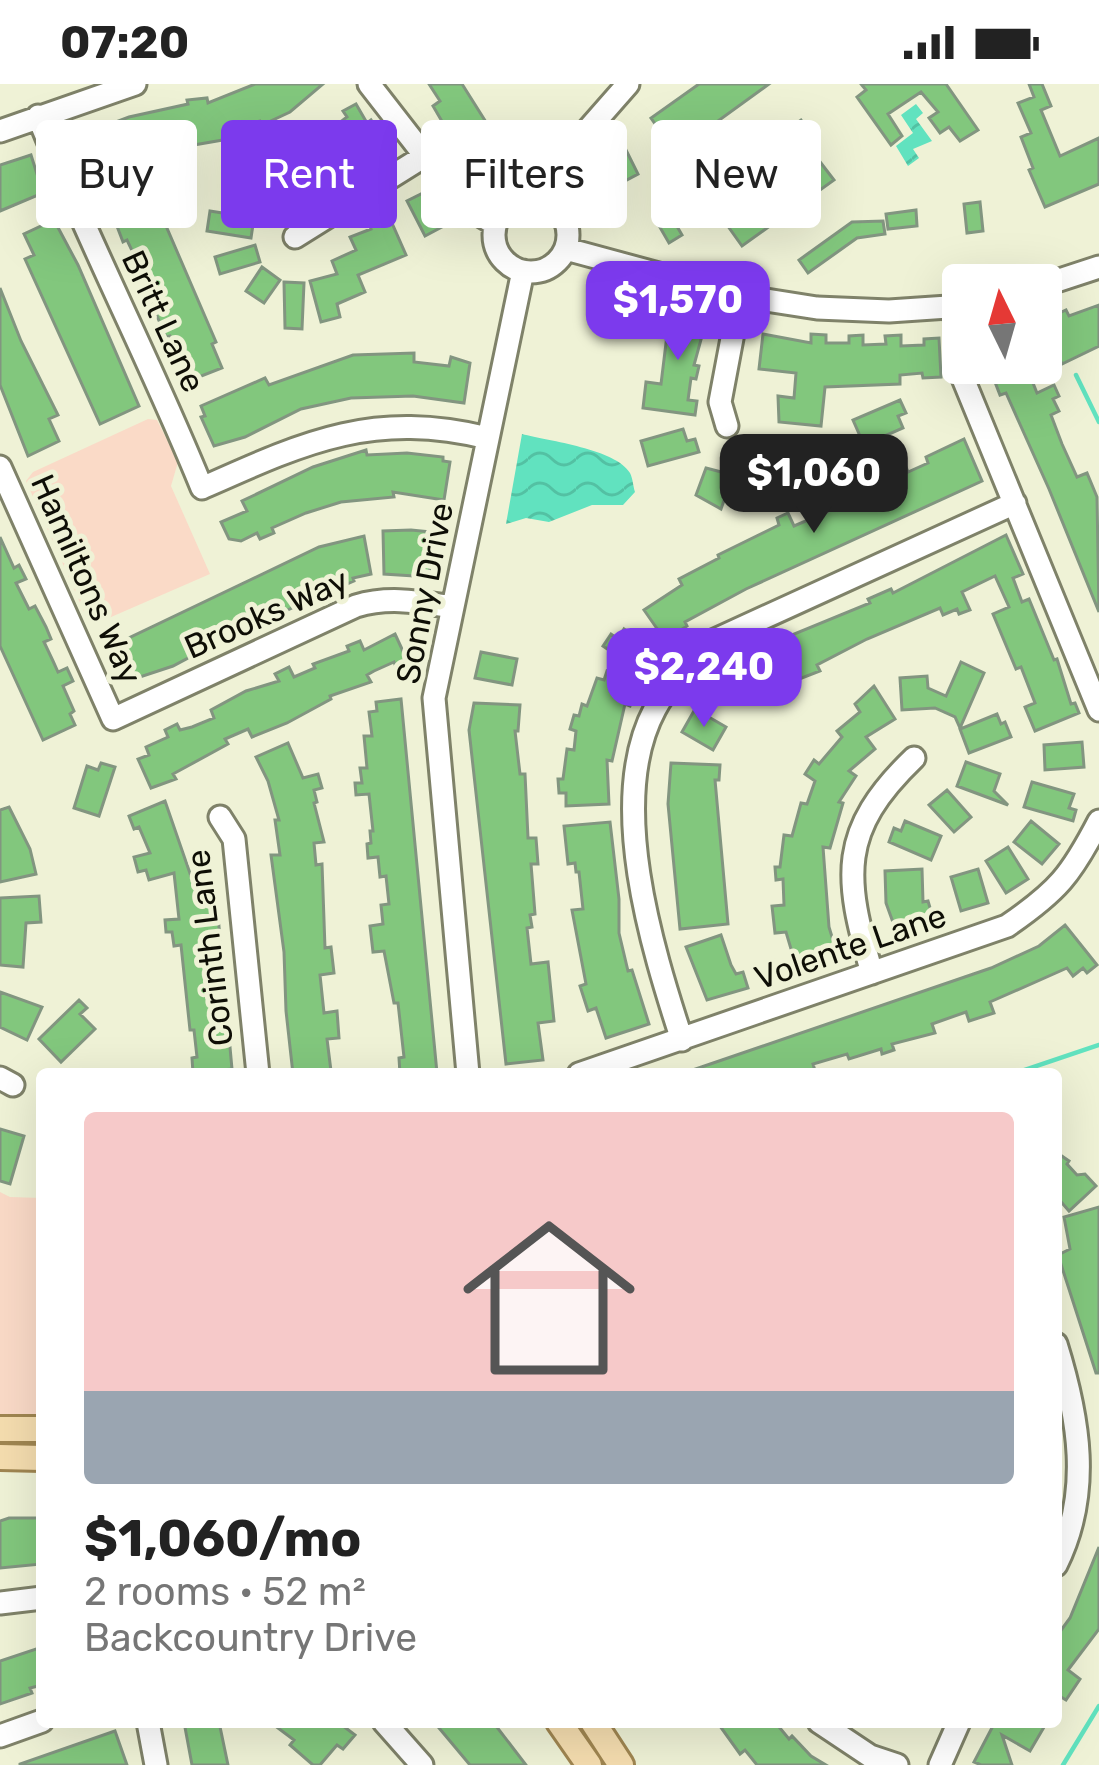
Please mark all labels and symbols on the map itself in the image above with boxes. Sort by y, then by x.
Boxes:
street label: Britt Lane [114,244,213,398]
pin: $1,570 [580,261,776,363]
north arrow [942,264,1062,384]
pin: $1,060 [716,434,912,536]
street label: Hamiltons Way [23,468,150,690]
street label: Sonny Drive [388,499,461,687]
street label: Brooks Way [178,560,354,667]
pin: $2,240 [606,628,802,730]
street label: Corinth Lane [178,848,241,1048]
street label: Volente Lane [749,896,951,997]

